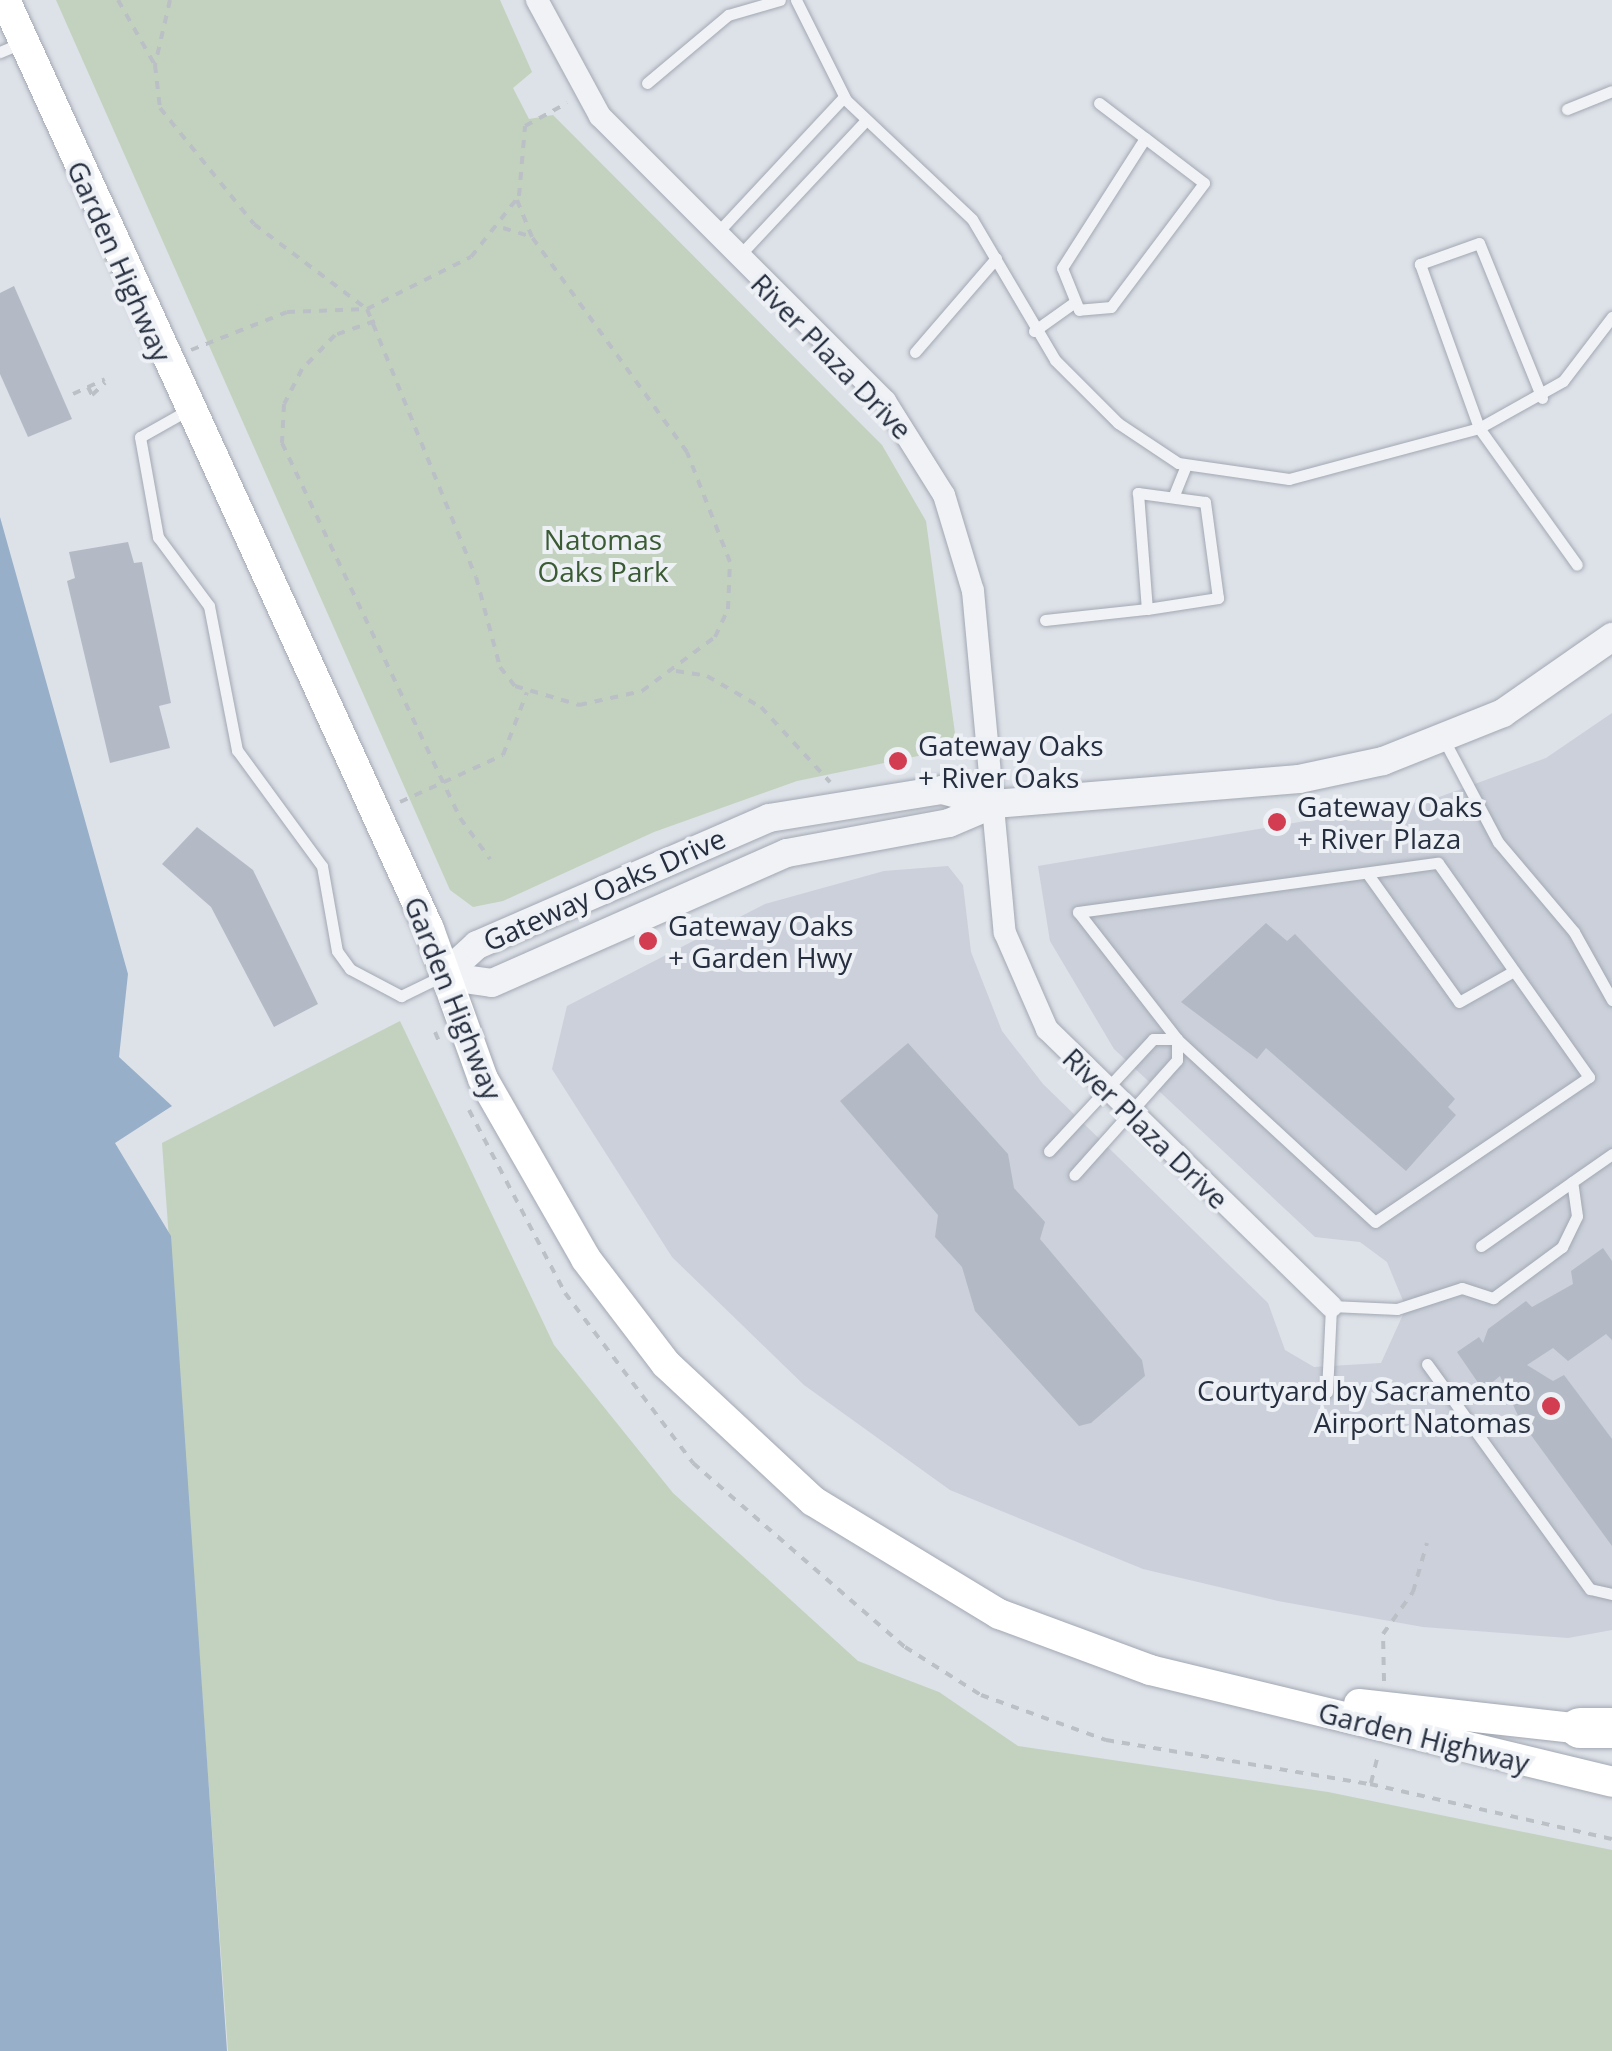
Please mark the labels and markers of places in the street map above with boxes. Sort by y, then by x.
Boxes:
place label: Gateway Oaks + River Oaks [918,728,1104,794]
marker: Gateway Oaks + River Oaks [887,750,909,772]
place label: Gateway Oaks + River Plaza [1297,789,1483,855]
marker: Gateway Oaks + River Plaza [1266,811,1288,833]
place label: Gateway Oaks + Garden Hwy [668,908,854,974]
marker: Gateway Oaks + Garden Hwy [637,930,659,952]
place label: Courtyard by Sacramento Airport Natomas [1197,1373,1531,1439]
marker: Courtyard by Sacramento Airport Natomas [1540,1395,1562,1417]

